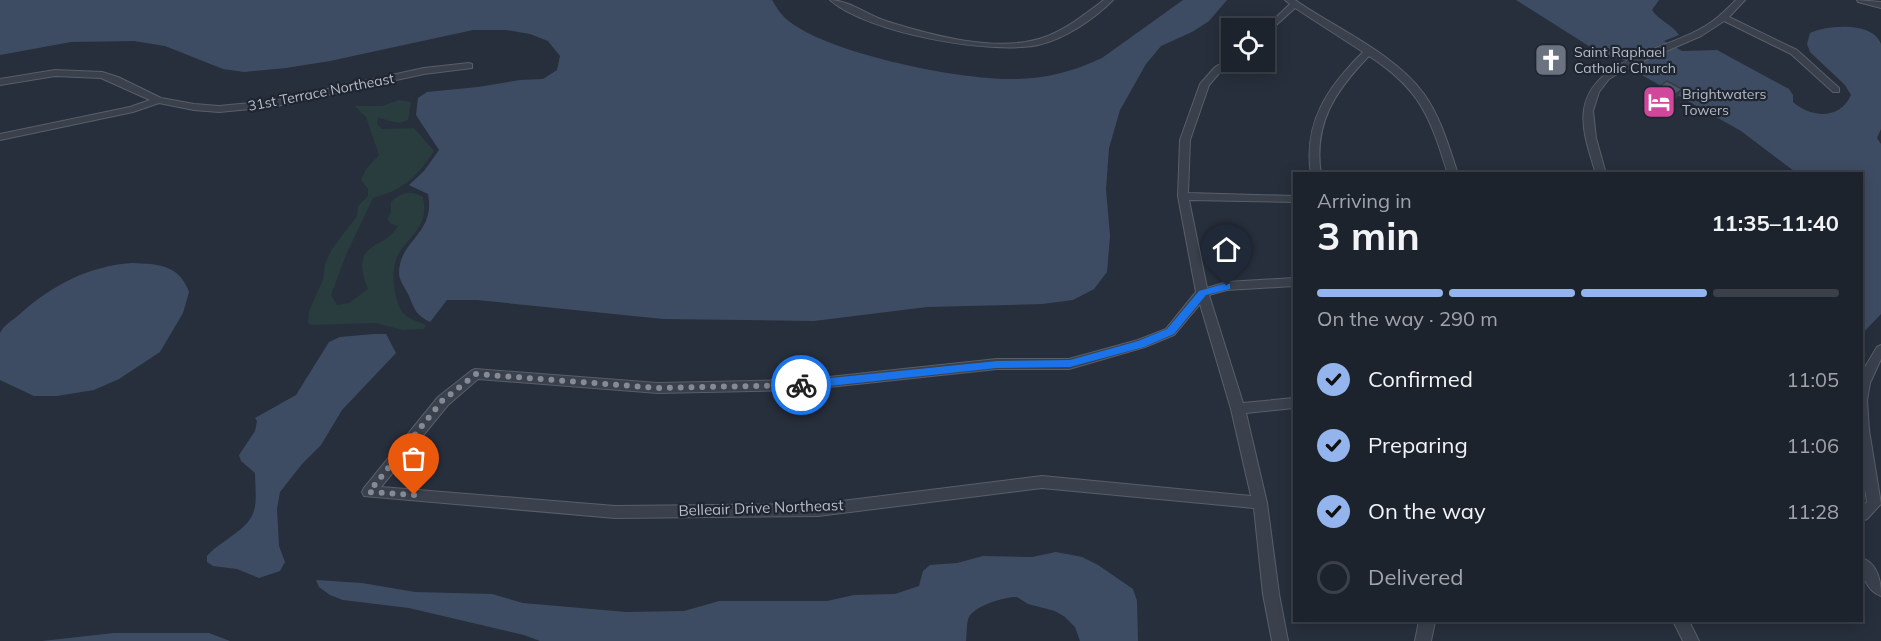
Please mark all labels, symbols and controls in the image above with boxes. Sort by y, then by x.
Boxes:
map controls [1221,18,1275,72]
button: locate [1221,18,1275,72]
church icon: Saint Raphael Catholic Church [1533,42,1569,78]
place label: Saint Raphael Catholic Church [1574,43,1676,77]
street label: 31st Terrace Northeast [246,69,396,115]
hotel icon: Brightwaters Towers [1641,84,1677,120]
place label: Brightwaters Towers [1682,85,1766,119]
text: Arriving in [1317,188,1412,213]
text: 11:35–11:40 [1711,209,1839,237]
text: 3 min [1317,211,1420,260]
pin [1201,224,1252,286]
icon: home [1210,233,1243,266]
text: On the way · 290 m [1317,306,1498,331]
courier [771,355,831,415]
icon: check [1317,363,1350,396]
text: Confirmed [1368,365,1473,393]
text: 11:05 [1786,367,1839,392]
icon: bike [785,369,818,402]
icon: check [1317,429,1350,462]
text: Preparing [1368,431,1468,459]
pin [388,433,439,495]
text: 11:06 [1786,433,1839,458]
icon: bag [397,442,430,475]
street label: Belleair Drive Northeast [678,495,844,520]
icon: check [1317,495,1350,528]
text: On the way [1368,497,1486,525]
text: 11:28 [1786,499,1839,524]
text: Delivered [1368,563,1463,591]

